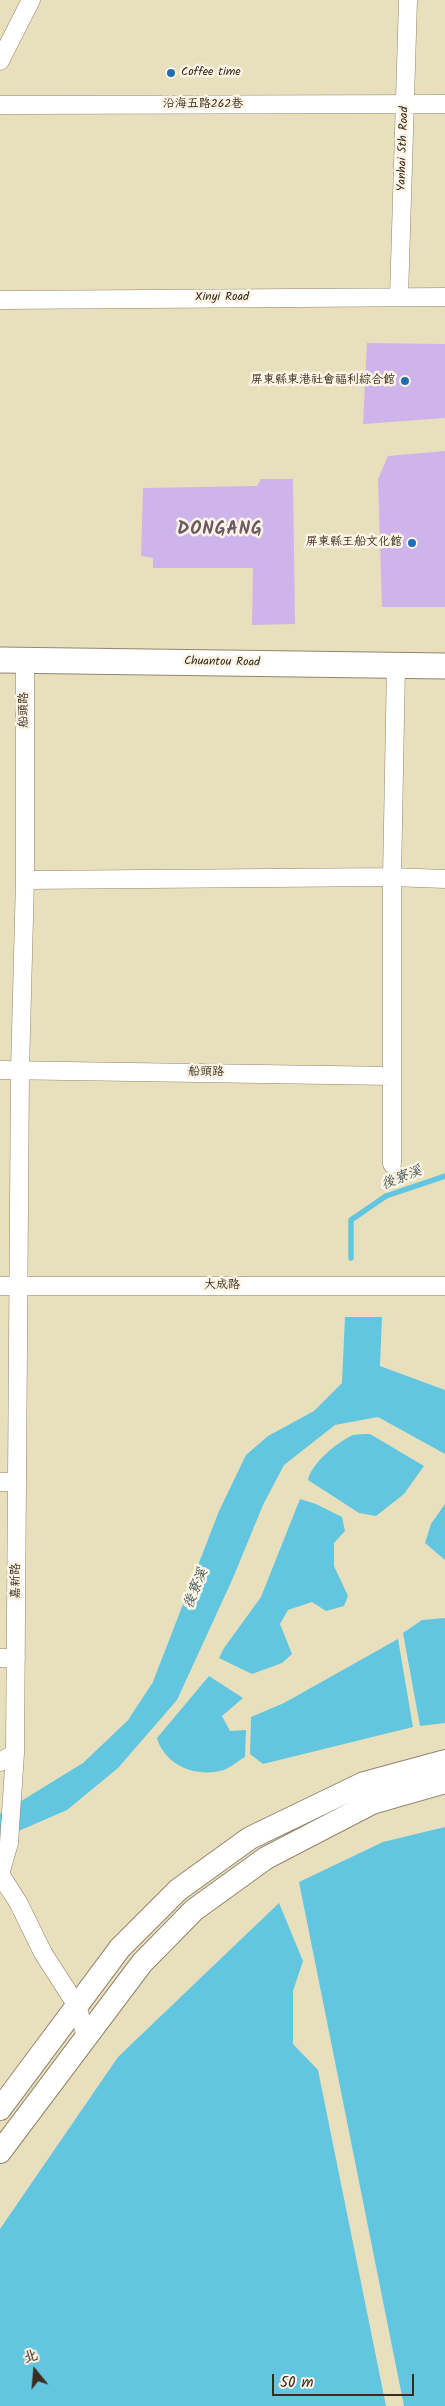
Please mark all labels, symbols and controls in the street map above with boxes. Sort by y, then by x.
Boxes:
place label: Coffee time [181,66,241,80]
marker: Coffee time [165,67,177,79]
street label: 沿海五路262巷 [163,98,243,112]
street label: Yanhai 5th Road [395,106,413,192]
street label: Xinyi Road [195,291,249,305]
place label: 屏東縣東港社會福利綜合館 [251,374,395,388]
marker: 屏東縣東港社會福利綜合館 [399,375,411,387]
district label: DONGANG [176,520,264,542]
place label: 屏東縣王船文化館 [306,536,402,550]
marker: 屏東縣王船文化館 [406,537,418,549]
street label: Chuantou Road [184,655,260,671]
street label: 船頭路 [18,692,32,728]
street label: 船頭路 [188,1065,224,1081]
water label: 後寮溪 [379,1164,425,1194]
street label: 大成路 [204,1279,240,1293]
street label: 嘉新路 [10,1563,24,1599]
water label: 後寮溪 [181,1566,213,1612]
text: 北 [21,2344,41,2369]
north arrow [10,2346,60,2396]
scale bar [275,2364,418,2396]
text: 50 m [280,2371,314,2395]

